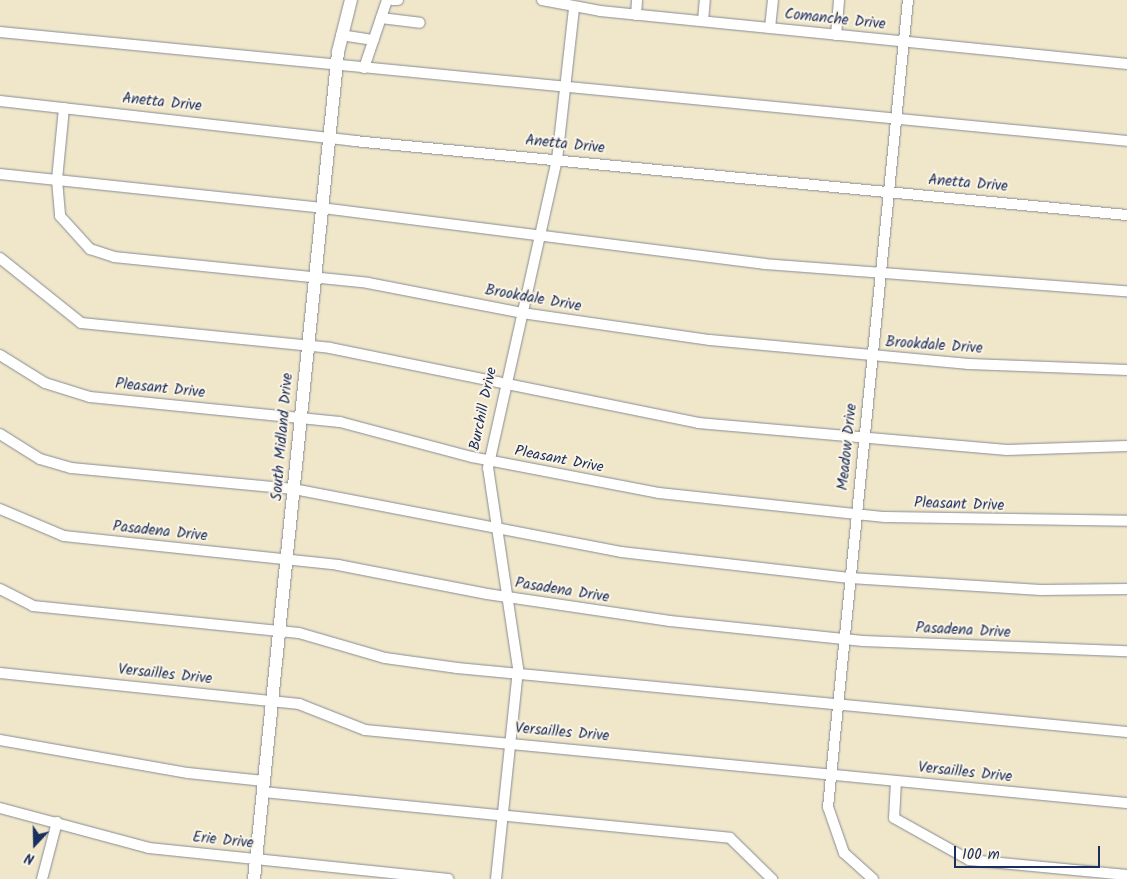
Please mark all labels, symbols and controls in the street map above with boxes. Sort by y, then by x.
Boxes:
street label: Comanche Drive [784,6,886,34]
street label: Anetta Drive [121,90,203,116]
street label: Anetta Drive [524,132,606,158]
street label: Anetta Drive [927,172,1009,196]
street label: Brookdale Drive [483,282,583,316]
street label: Brookdale Drive [885,334,983,358]
street label: Burchill Drive [466,366,502,452]
street label: South Midland Drive [268,372,298,502]
street label: Pleasant Drive [114,375,206,403]
street label: Meadow Drive [834,403,862,491]
street label: Pleasant Drive [513,443,605,477]
street label: Pleasant Drive [914,494,1004,516]
street label: Pasadena Drive [112,518,208,546]
street label: Pasadena Drive [514,575,610,607]
street label: Pasadena Drive [915,620,1011,642]
street label: Versailles Drive [117,661,213,689]
street label: Versailles Drive [514,720,610,746]
street label: Versailles Drive [917,759,1013,787]
north arrow [10,819,60,869]
street label: Erie Drive [192,829,254,853]
scale bar [957,836,1103,868]
text: 100 m [962,843,1000,867]
text: N [22,846,38,870]

